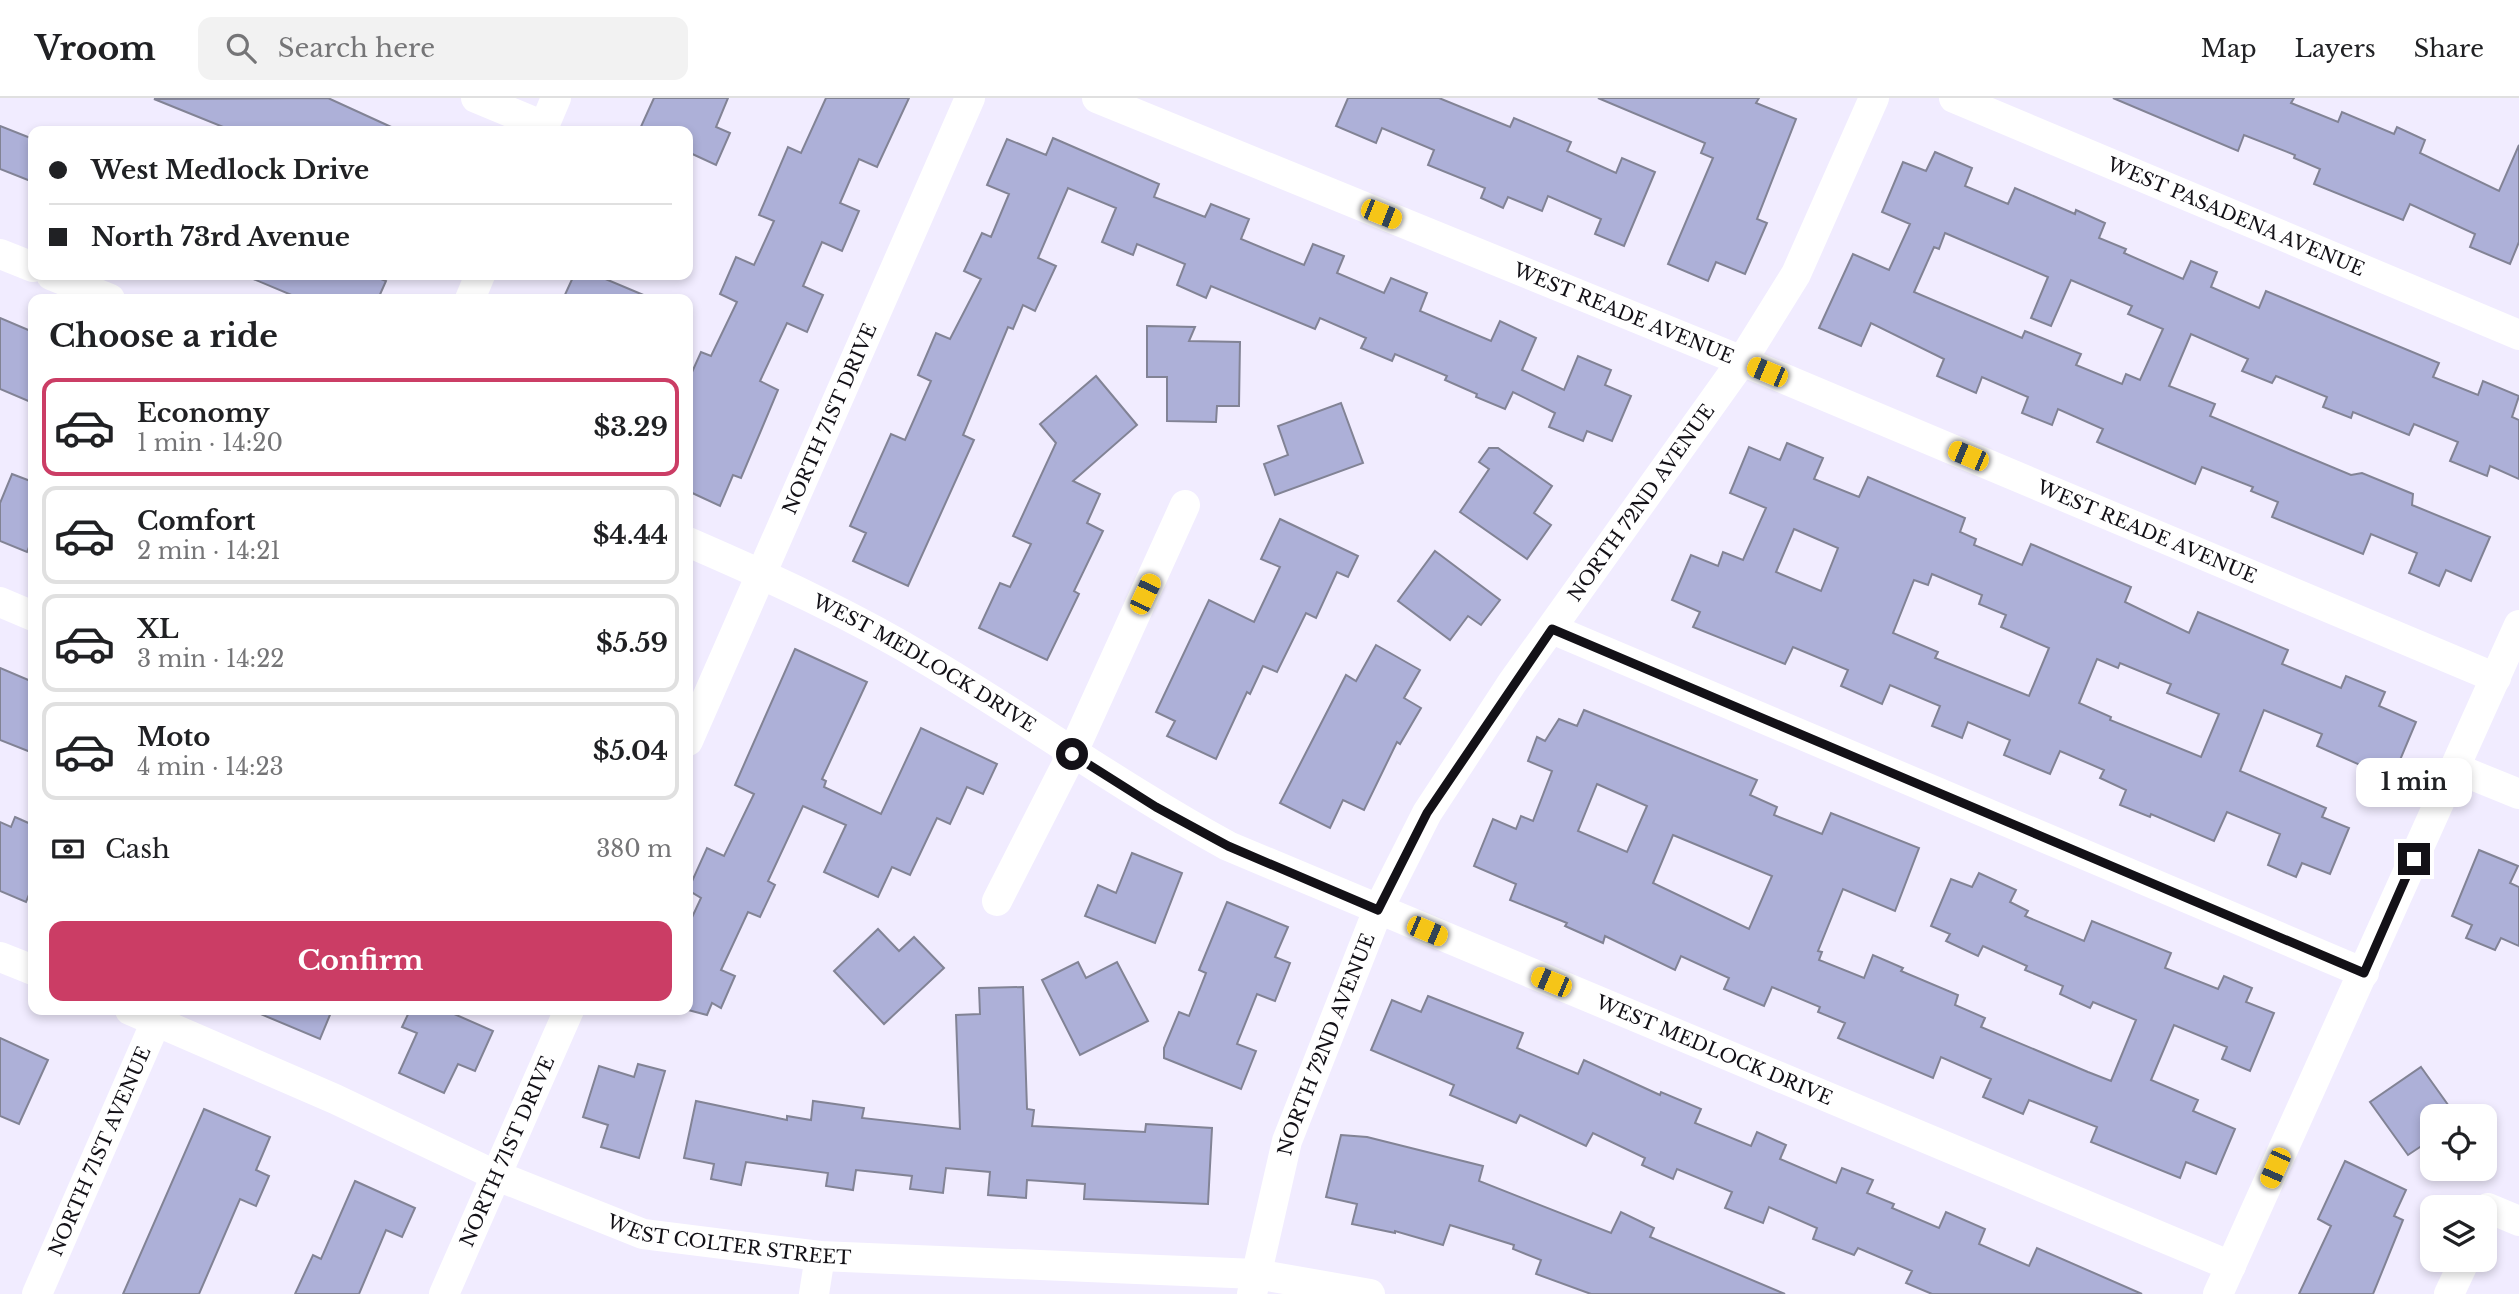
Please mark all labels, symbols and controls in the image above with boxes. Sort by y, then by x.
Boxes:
search box [198,17,688,80]
text: Vroom [35,28,156,69]
icon: search [222,29,260,67]
text: Search here [278,32,435,64]
text: Map [2201,34,2257,63]
text: Layers [2295,34,2376,63]
text: Share [2414,34,2484,63]
street label: WEST PASADENA AVENUE [2103,152,2368,281]
text: West Medlock Drive [91,154,369,186]
car [1358,196,1405,232]
text: North 73rd Avenue [91,221,350,253]
street label: WEST READE AVENUE [1509,257,1738,368]
text: Choose a ride [49,316,278,356]
street label: NORTH 71ST DRIVE [777,320,881,518]
car [1744,354,1791,390]
icon: car [53,396,116,459]
text: Economy [137,397,270,429]
street label: NORTH 72ND AVENUE [1563,400,1719,605]
text: $3.29 [593,411,668,443]
text: 1 min · 14:20 [137,429,283,457]
car [1945,438,1992,474]
street label: WEST READE AVENUE [2033,475,2260,588]
icon: car [53,504,116,567]
text: Comfort [137,505,255,537]
text: $4.44 [593,519,668,551]
text: 2 min · 14:21 [137,537,281,565]
car [1127,571,1164,617]
street label: WEST MEDLOCK DRIVE [808,589,1040,737]
icon: car [53,612,116,675]
text: XL [137,613,179,645]
text: $5.59 [596,627,668,659]
text: 3 min · 14:22 [137,645,285,673]
icon: car [53,720,116,783]
text: Moto [137,721,210,753]
text: $5.04 [593,735,668,767]
route start [1056,738,1088,770]
text: 4 min · 14:23 [137,753,284,781]
callout: 1 min [2356,758,2472,806]
text: 1 min [2381,768,2447,796]
icon: cash [49,830,87,868]
text: Cash [105,833,170,865]
text: 380 m [596,835,672,863]
route end [2398,843,2430,875]
car [1404,913,1451,949]
button: Confirm [49,921,672,1001]
street label: NORTH 72ND AVENUE [1273,930,1379,1157]
car [1528,964,1575,1000]
street label: WEST MEDLOCK DRIVE [1592,990,1836,1109]
street label: NORTH 71ST AVENUE [44,1043,155,1259]
street label: NORTH 71ST DRIVE [455,1052,559,1250]
map controls [2420,1104,2497,1272]
button: locate [2420,1104,2497,1181]
car [2257,1145,2294,1191]
button: layers [2420,1195,2497,1272]
street label: WEST COLTER STREET [603,1209,852,1269]

